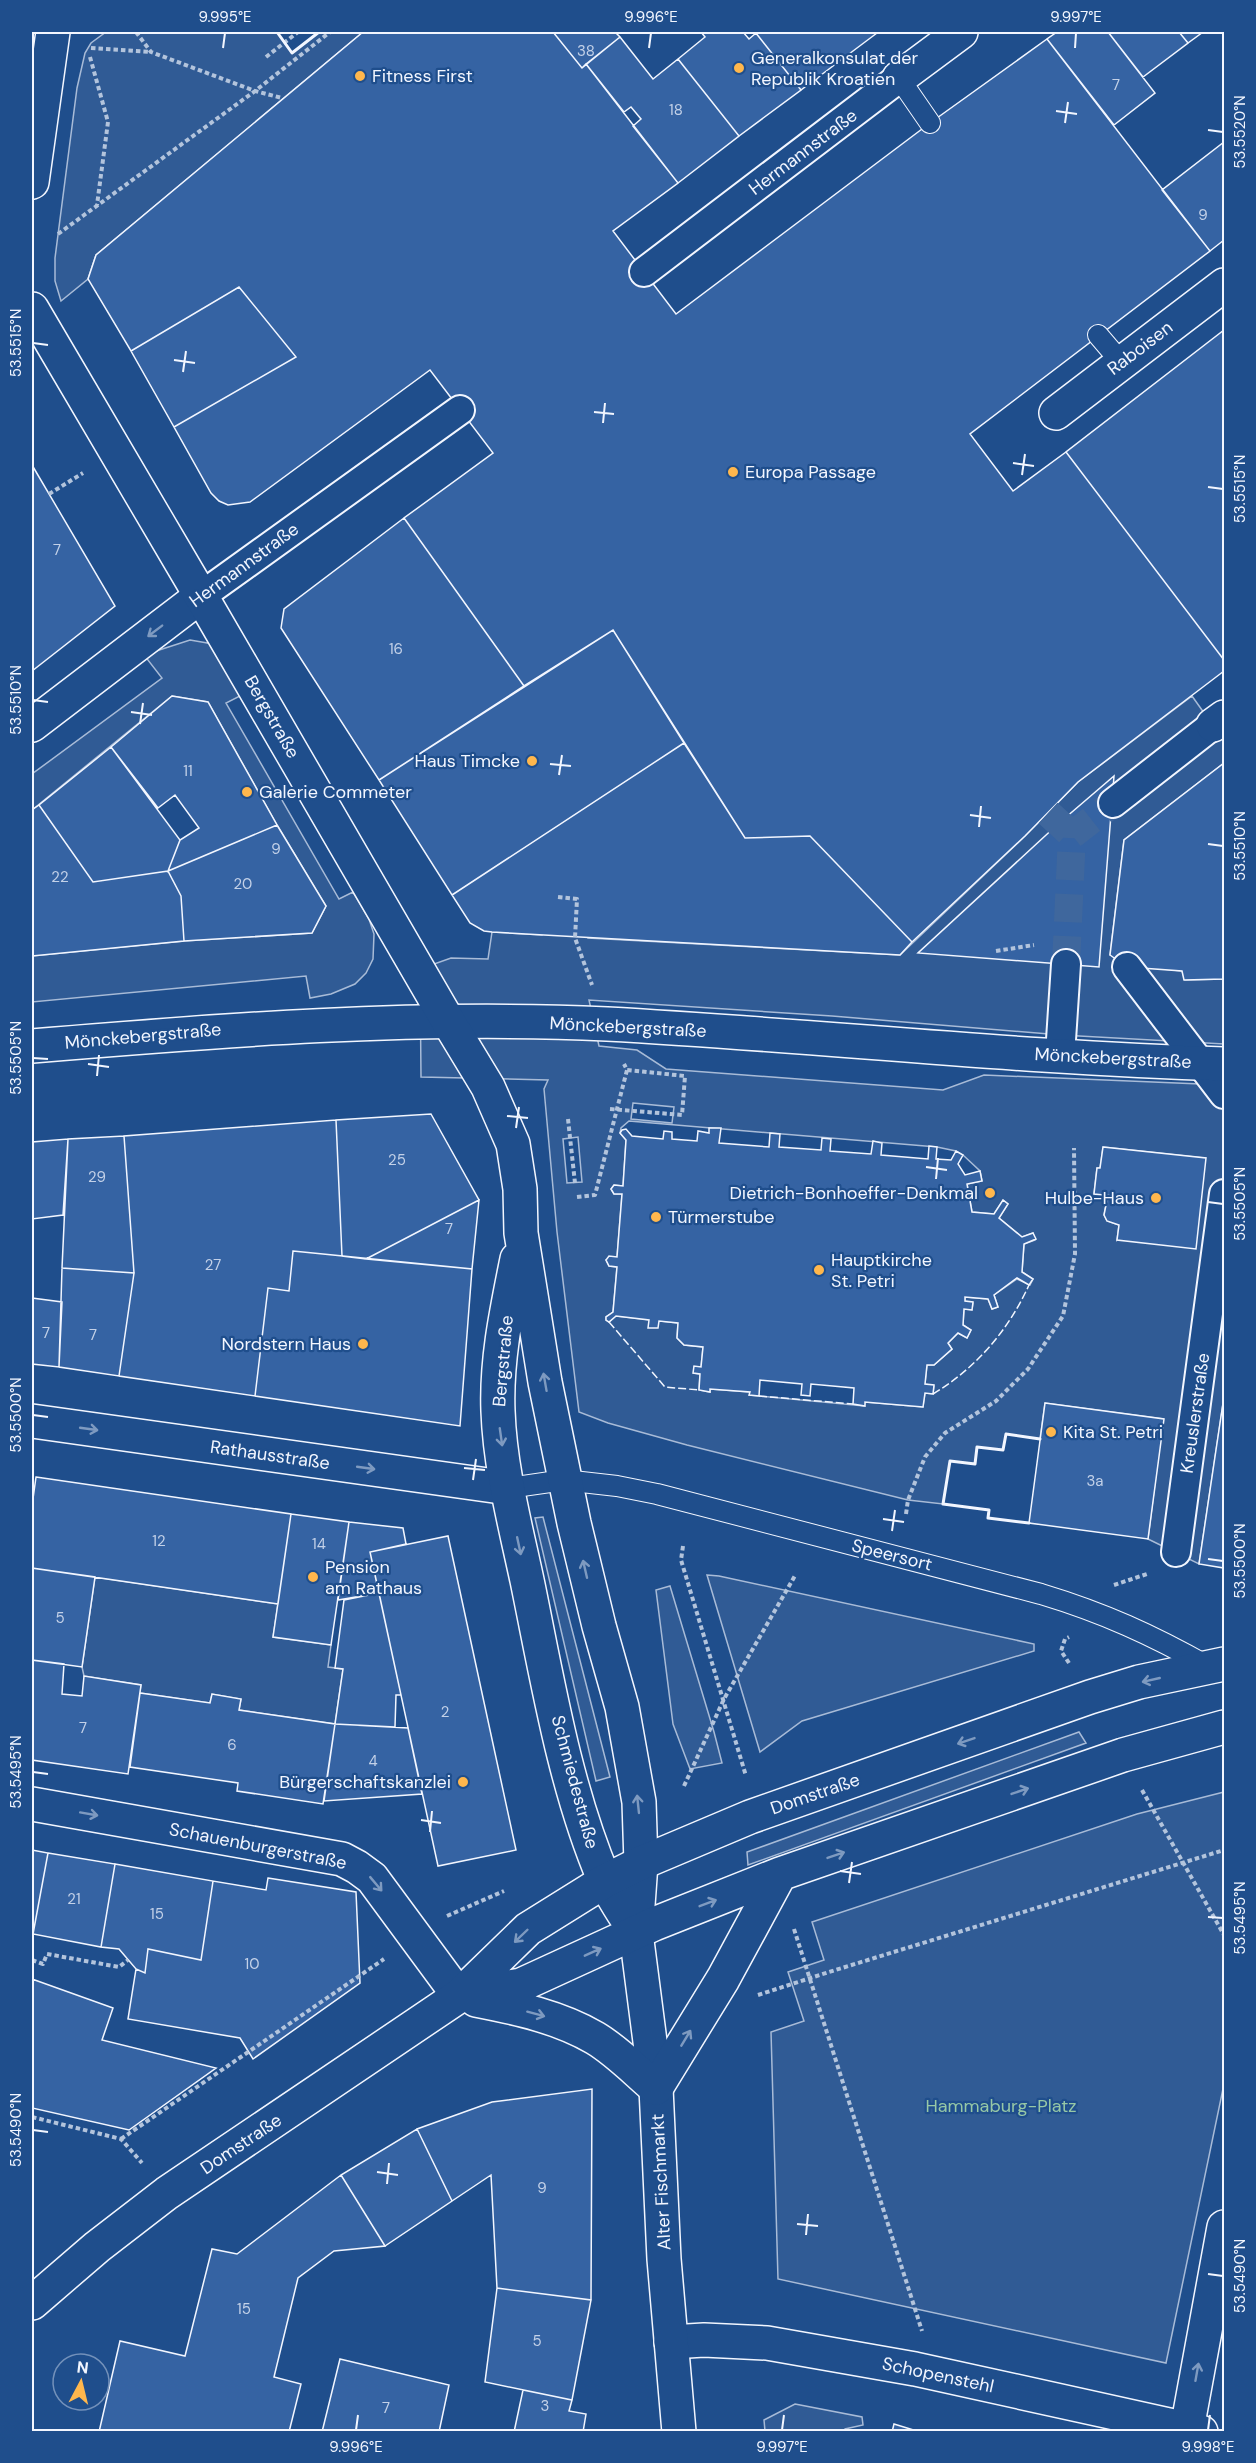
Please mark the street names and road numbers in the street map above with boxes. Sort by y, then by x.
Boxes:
street label: Hermannstraße [744,103,862,201]
street label: Raboisen [1102,316,1178,380]
street label: Hermannstraße [184,517,304,613]
street label: Bergstraße [239,671,305,763]
street label: Mönckebergstraße [549,1011,707,1043]
street label: Mönckebergstraße [64,1017,222,1055]
street label: Mönckebergstraße [1034,1042,1192,1074]
street label: Bergstraße [487,1314,519,1408]
street label: Kreuslerstraße [1175,1351,1215,1475]
street label: Rathausstraße [209,1435,331,1475]
street label: Speersort [849,1533,935,1577]
street label: Schmiedestraße [546,1713,604,1851]
street label: Domstraße [767,1767,863,1821]
street label: Schauenburgerstraße [167,1817,349,1875]
street label: Domstraße [196,2108,286,2180]
street label: Alter Fischmarkt [645,2113,677,2251]
street label: Schopenstehl [880,2351,996,2399]

